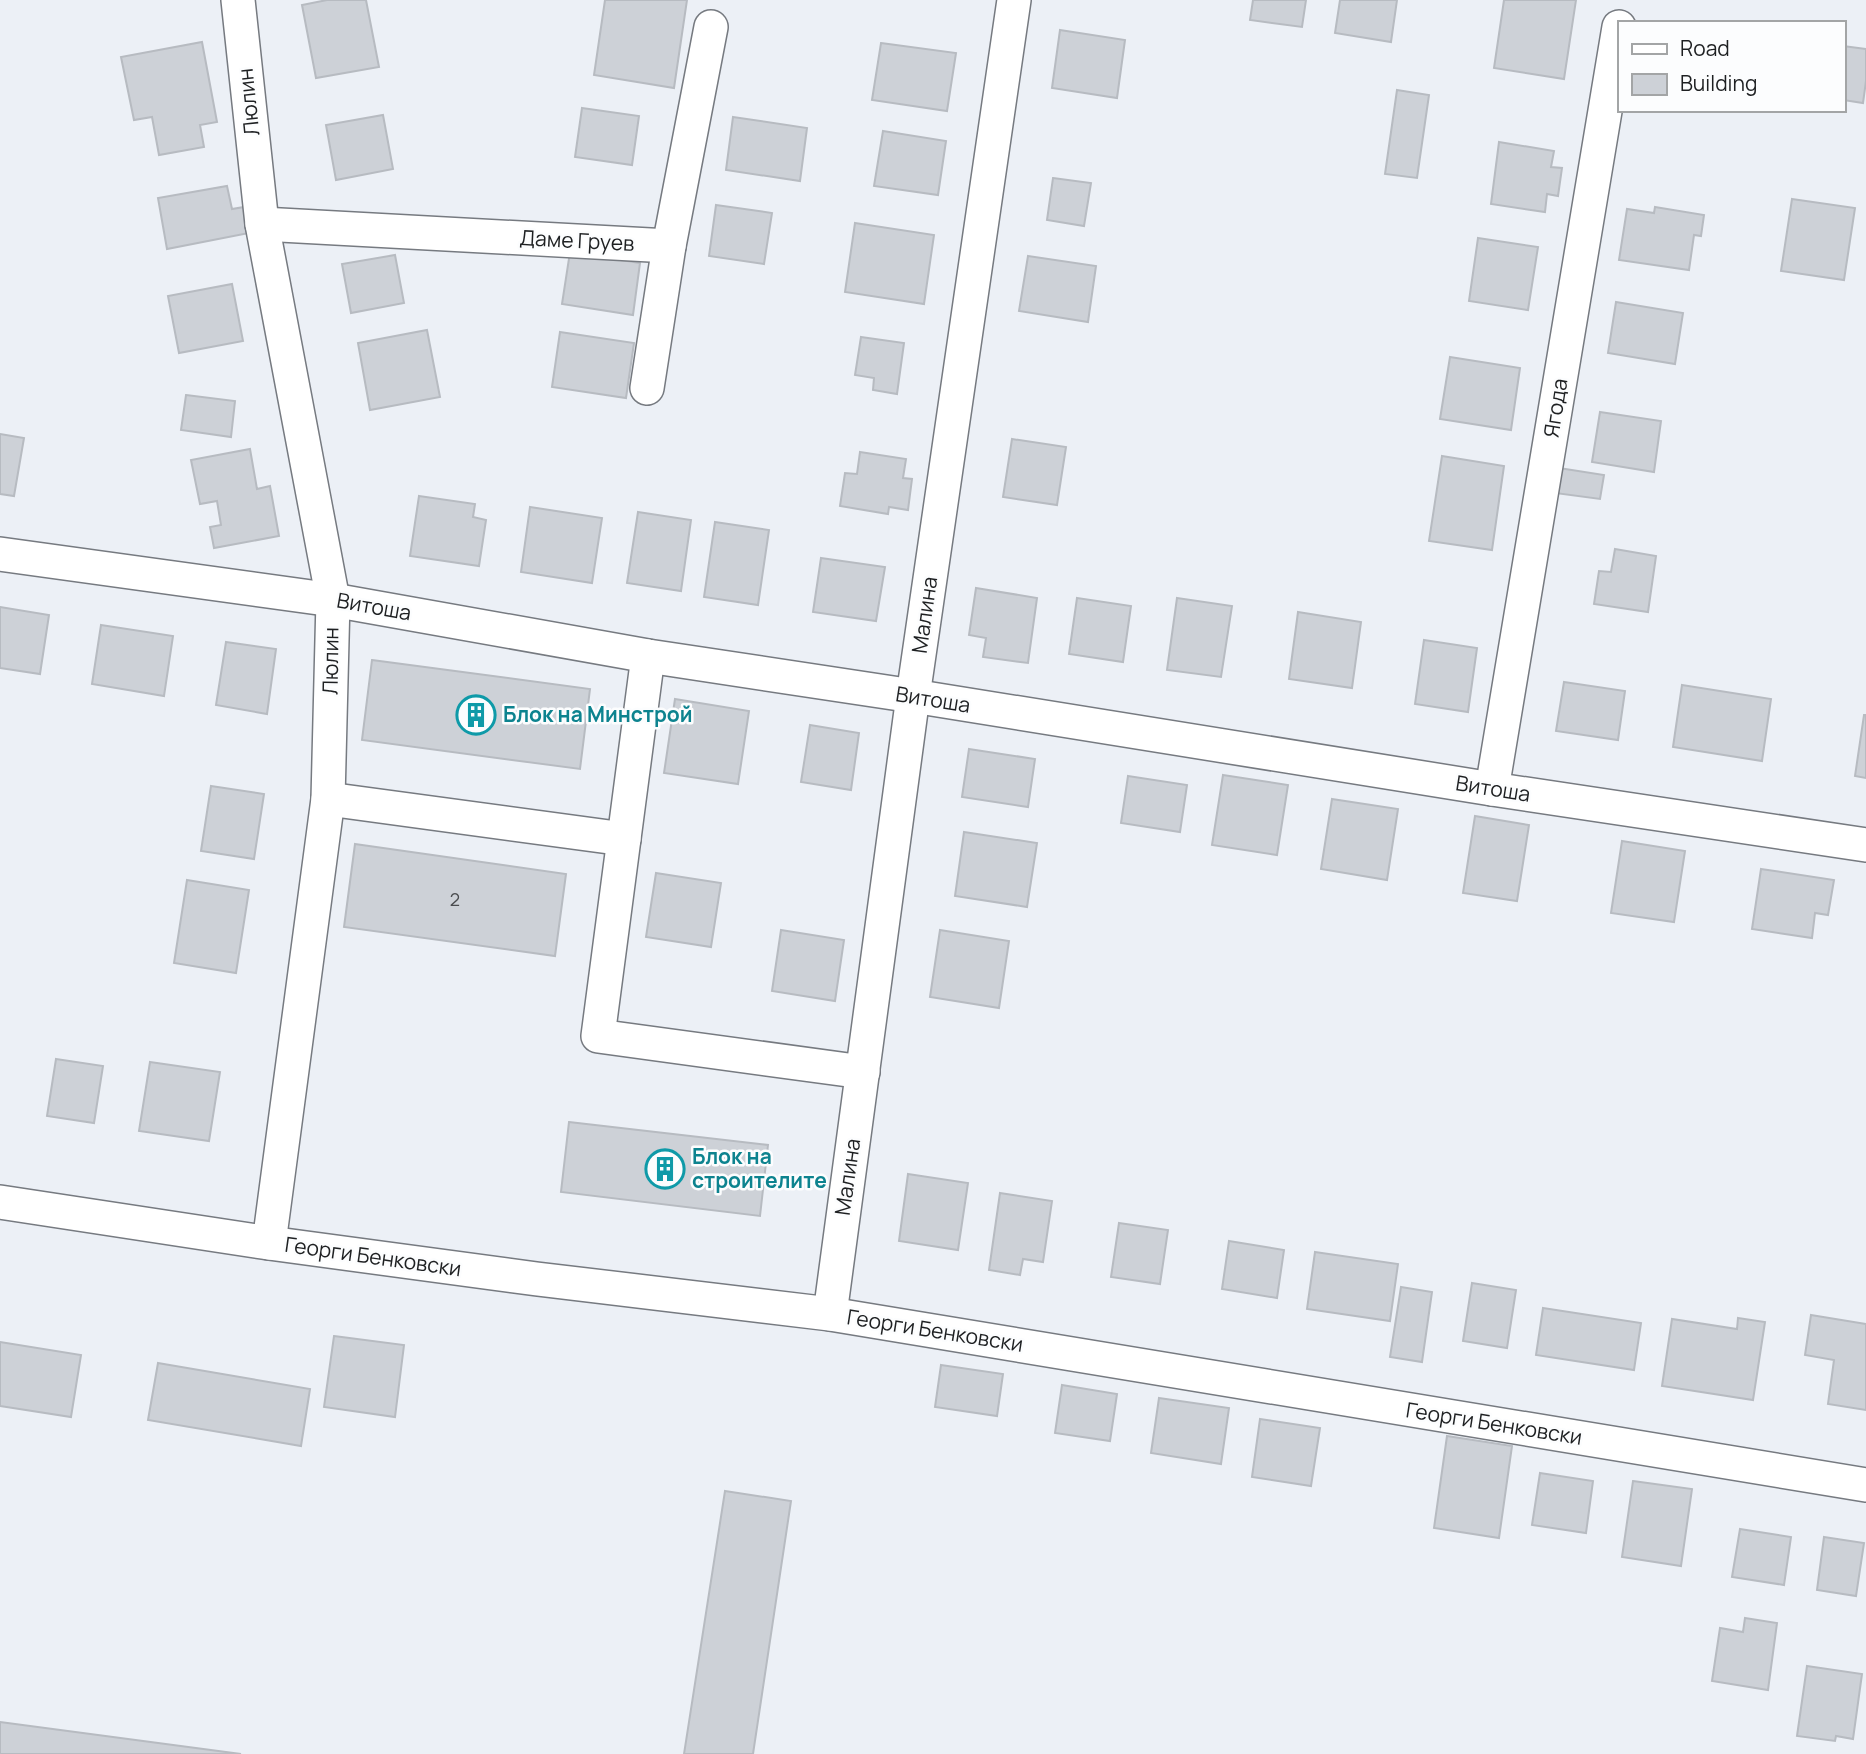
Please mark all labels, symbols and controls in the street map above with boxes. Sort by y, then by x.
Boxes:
legend [1618,21,1845,112]
text: Road [1680,34,1730,62]
street label: Люлин [231,67,265,137]
text: Building [1680,69,1757,97]
street label: Даме Груев [519,223,635,257]
street label: Ягода [1537,376,1573,439]
street label: Малина [905,575,943,655]
street label: Витоша [335,586,414,626]
street label: Люлин [315,627,345,695]
street label: Витоша [894,679,973,719]
building icon: Блок на Минстрой [455,694,497,736]
place label: Блок на Минстрой [503,700,693,728]
street label: Витоша [1454,768,1533,808]
house number: 2 [450,887,460,911]
street label: Малина [828,1137,866,1217]
place label: Блок на строителите [692,1142,827,1194]
building icon: Блок на строителите [644,1148,686,1190]
street label: Георги Бенковски [283,1230,463,1282]
street label: Георги Бенковски [845,1302,1025,1358]
street label: Георги Бенковски [1404,1395,1584,1451]

